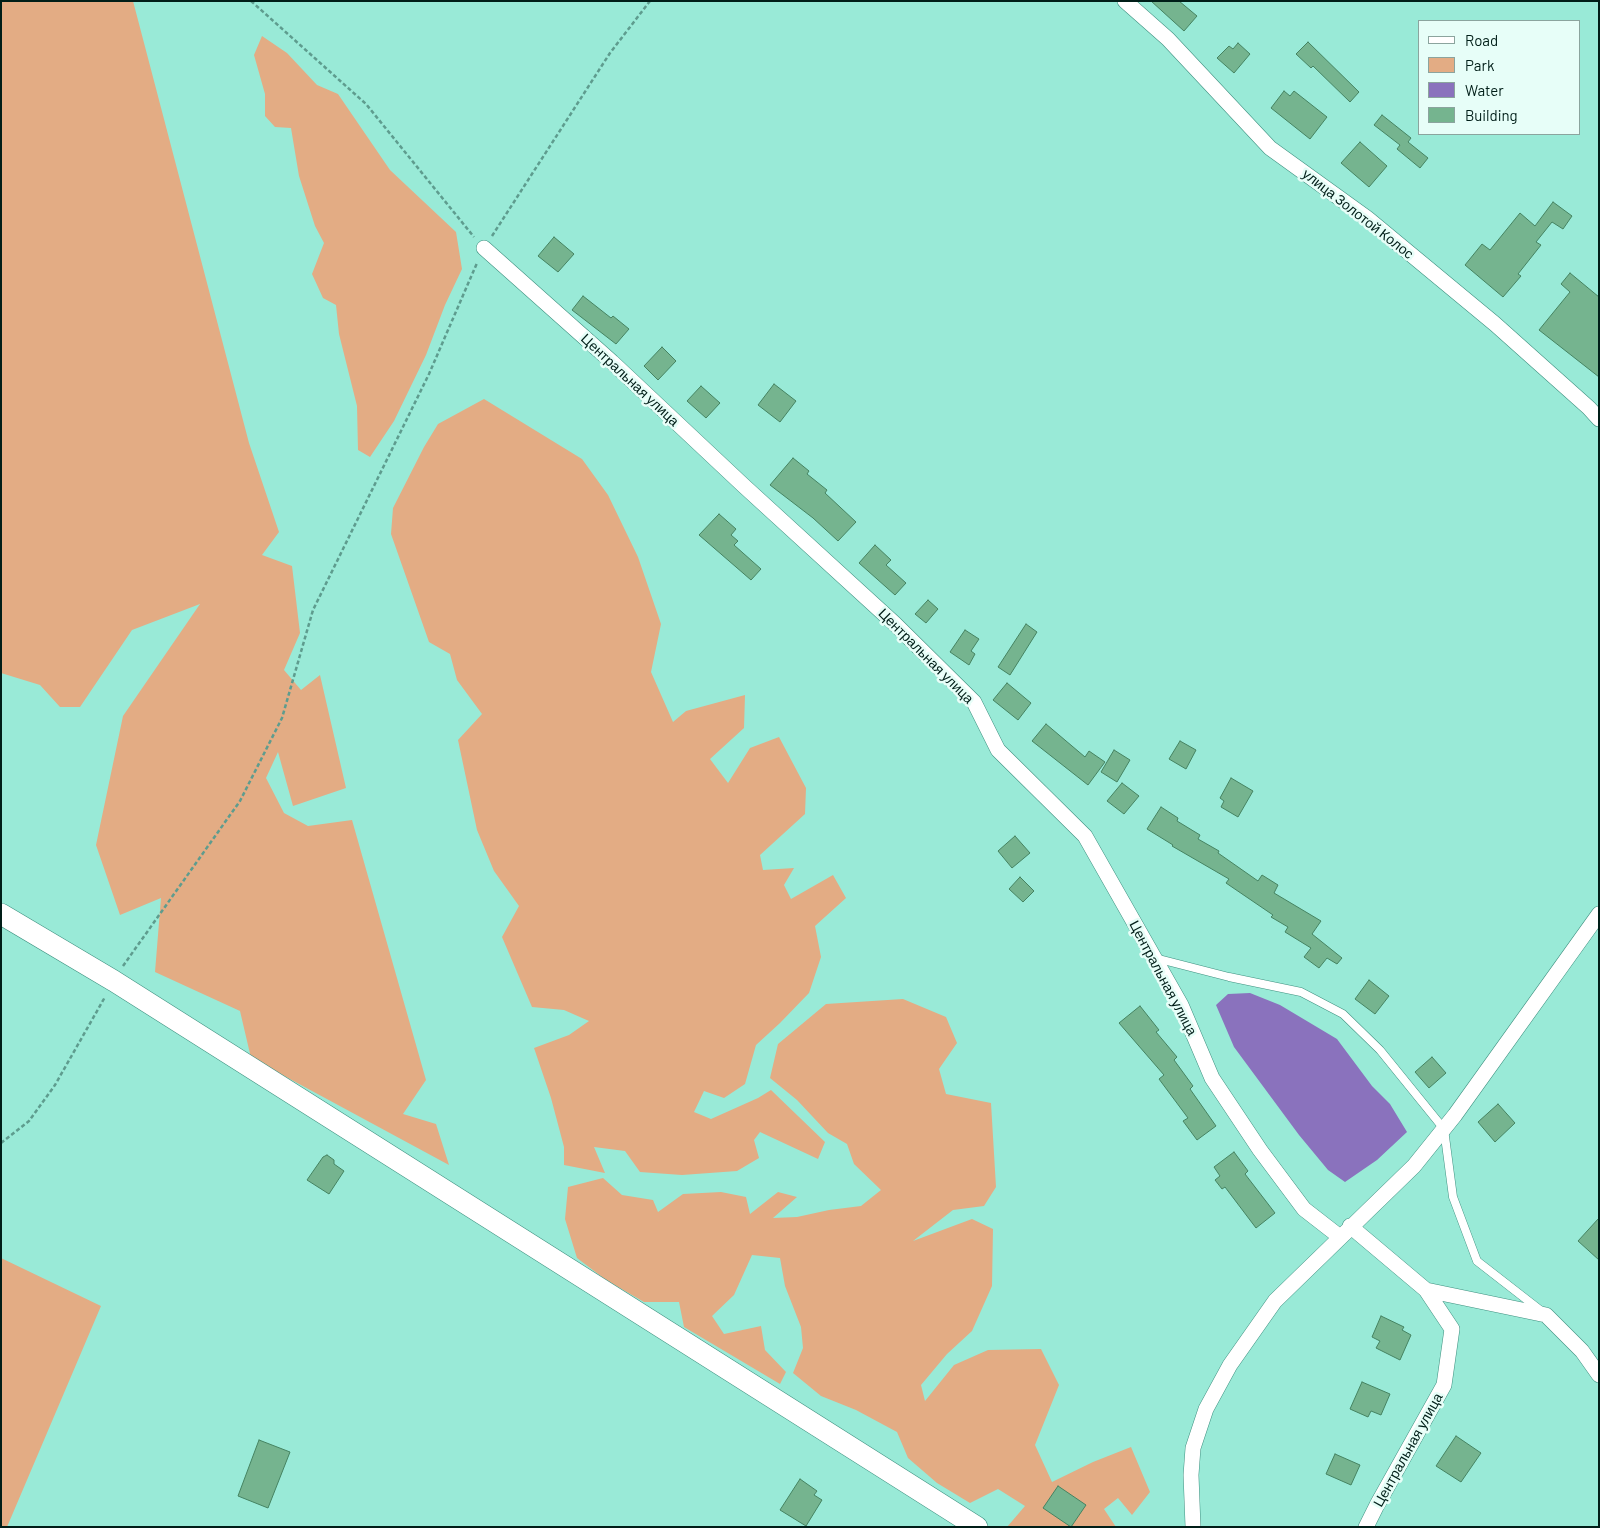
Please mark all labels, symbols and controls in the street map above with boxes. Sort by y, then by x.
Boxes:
legend [1418,20,1580,135]
text: Road [1465,31,1498,49]
text: Park [1465,56,1494,74]
text: Water [1465,81,1504,99]
text: Building [1465,106,1518,124]
street label: улица Золотой Колос [1299,165,1417,263]
street label: Центральная улица [578,330,682,430]
street label: Центральная улица [875,605,977,707]
street label: Центральная улица [1126,918,1200,1038]
street label: Центральная улица [1370,1390,1446,1510]

